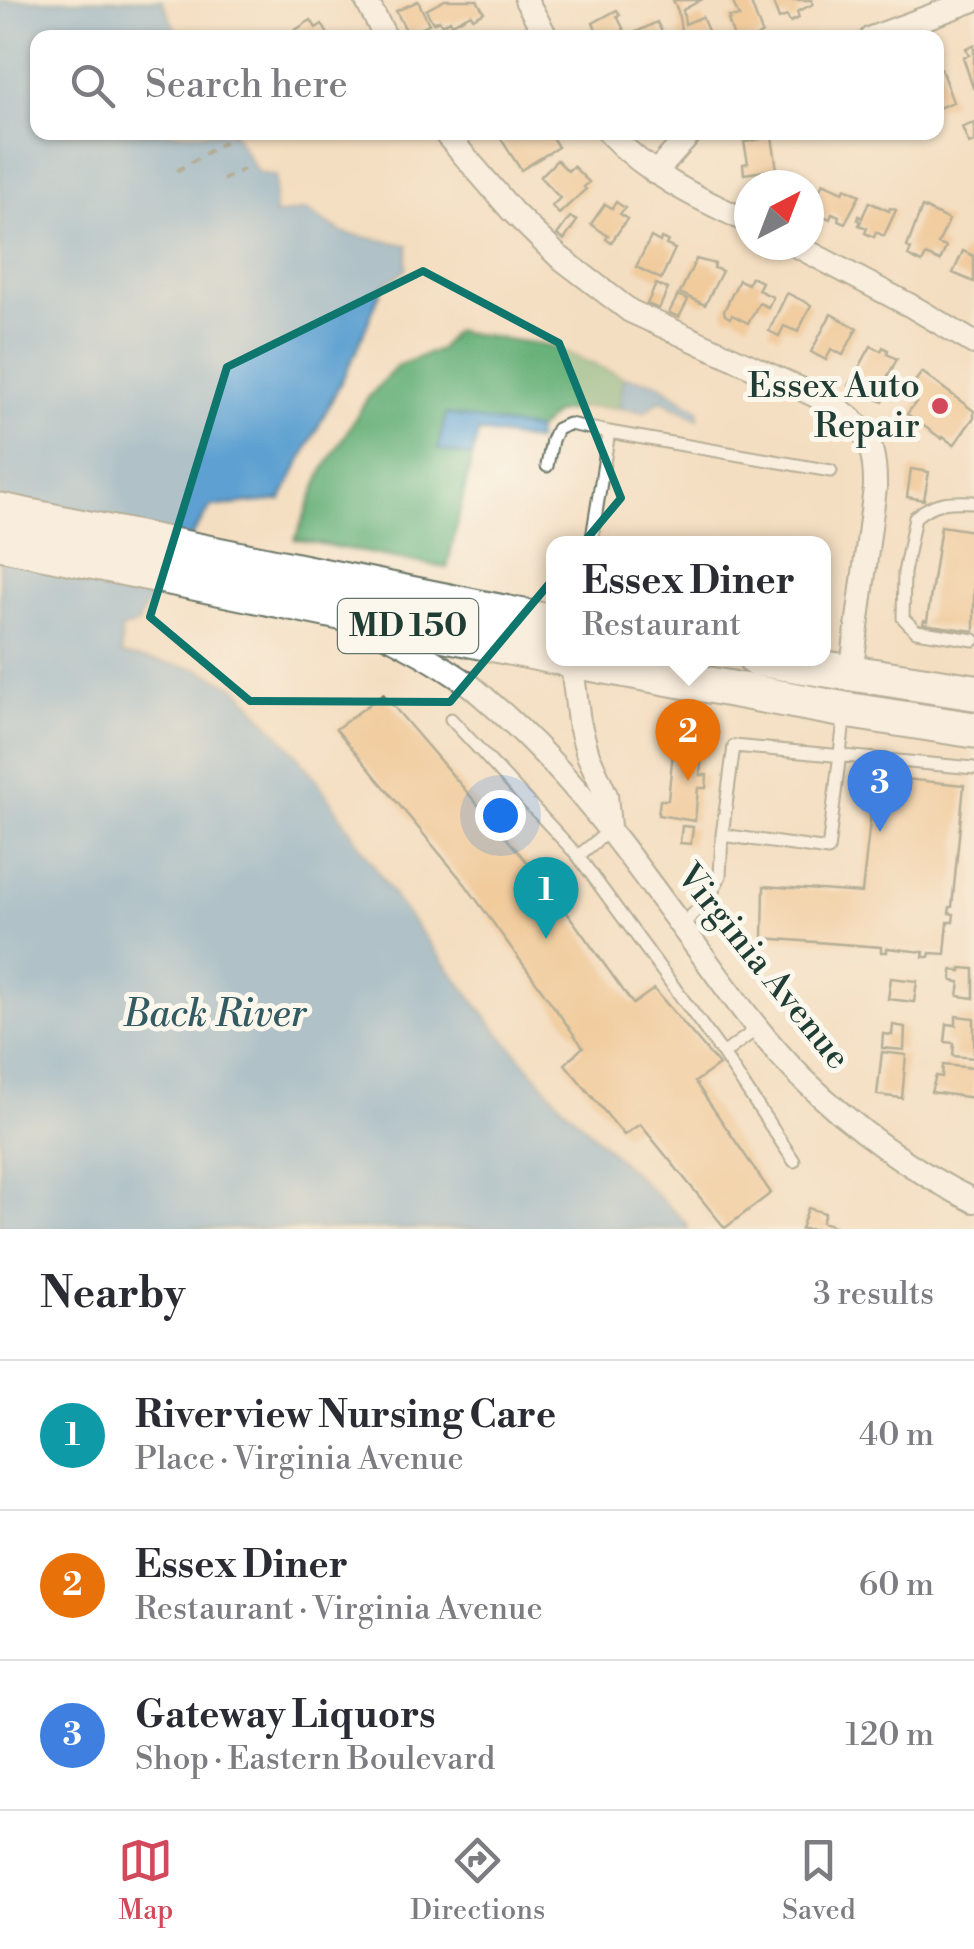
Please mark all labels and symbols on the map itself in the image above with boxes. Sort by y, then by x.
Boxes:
north arrow [734,170,824,260]
place label: Essex Auto Repair [747,365,920,448]
marker: Essex Auto Repair [929,395,951,417]
road number: MD 150 [338,599,478,653]
pin: 2 [656,698,720,781]
pin: 3 [848,750,912,832]
your location [475,790,526,841]
street label: Virginia Avenue [666,855,859,1078]
pin: 1 [514,856,578,939]
water label: Back River [122,991,307,1038]

